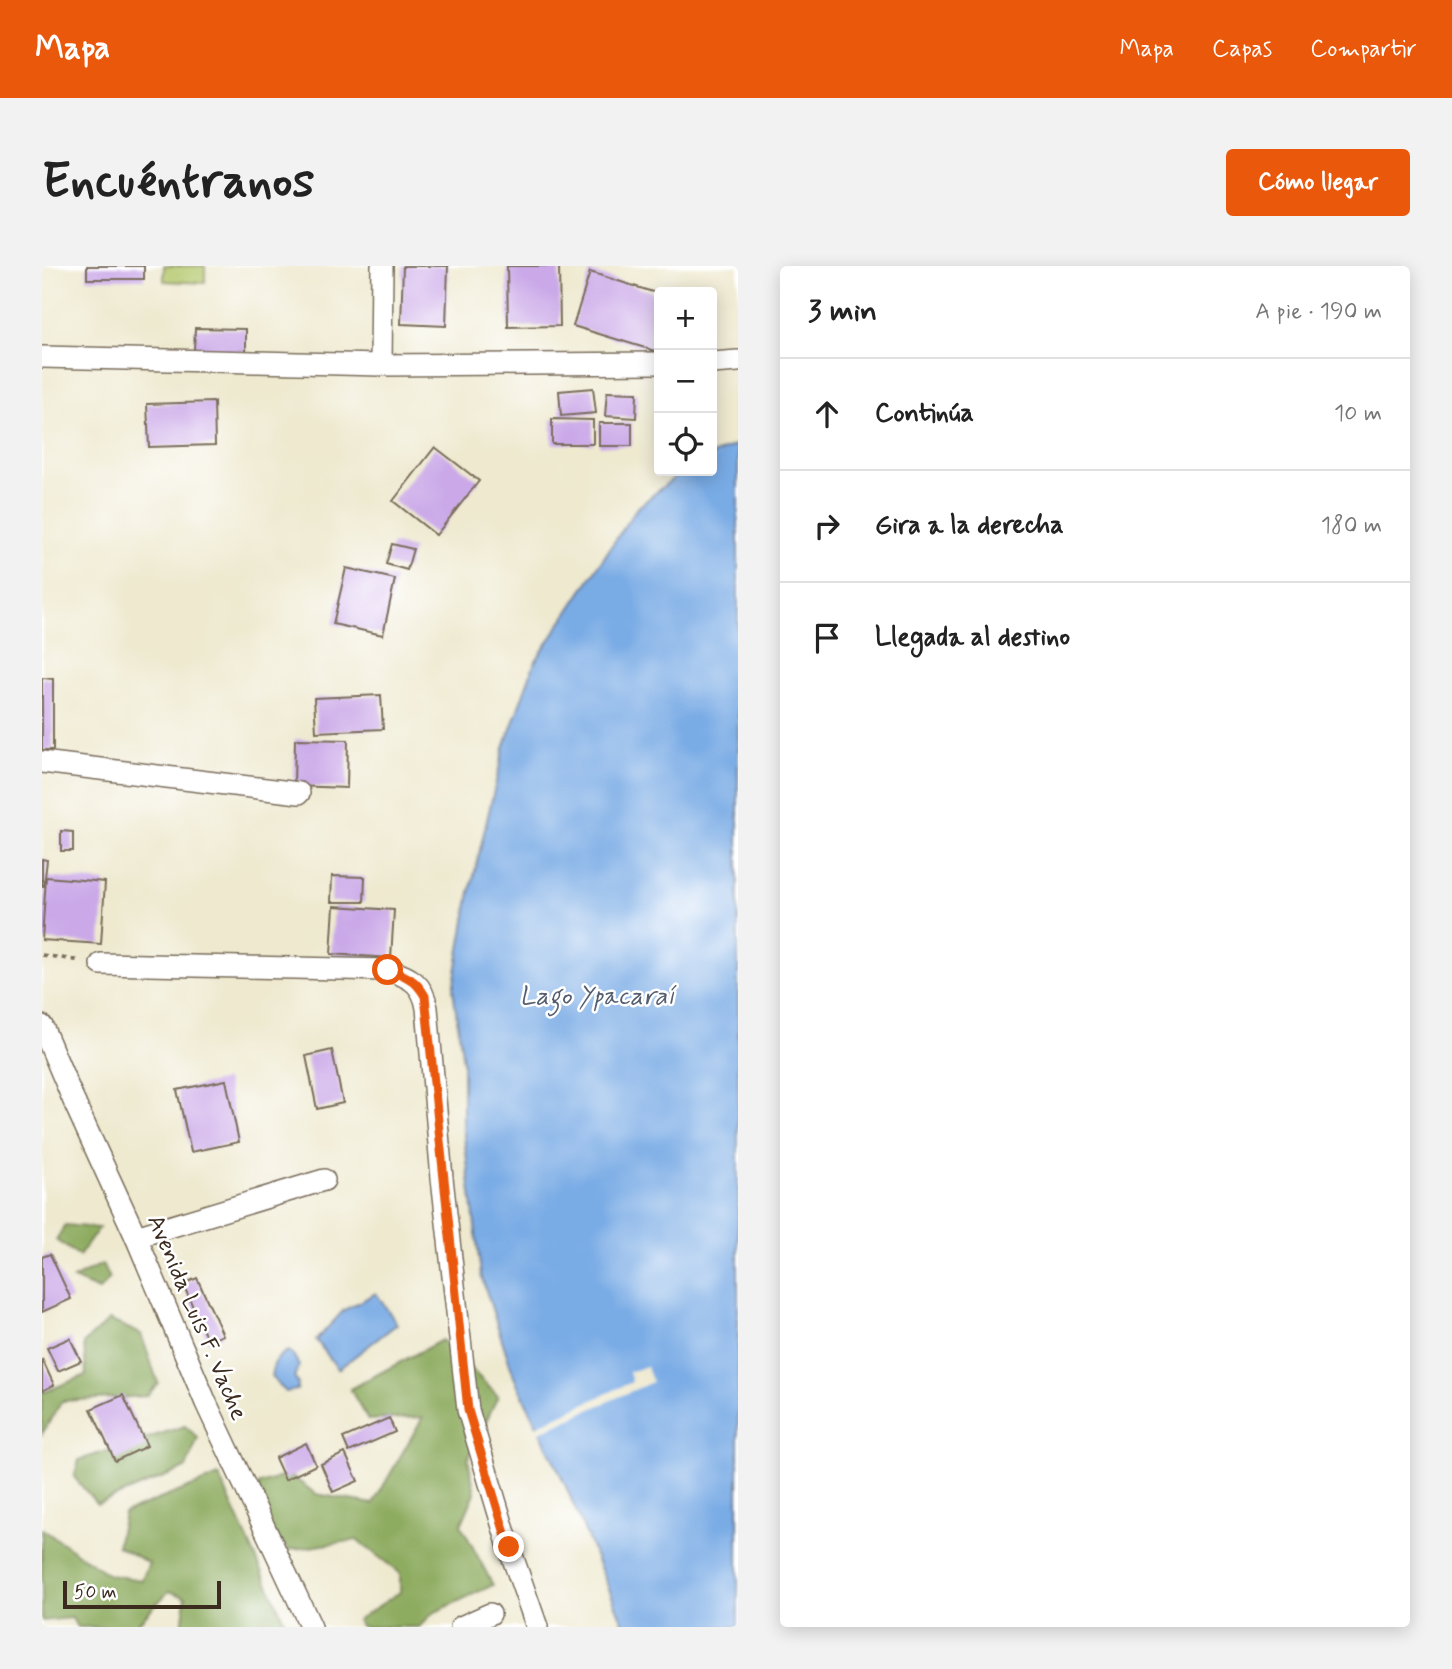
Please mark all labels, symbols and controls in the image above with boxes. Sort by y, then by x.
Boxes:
text: Mapa [35,27,110,71]
text: Mapa [1119,34,1174,65]
text: Capas [1212,34,1272,65]
text: Compartir [1310,34,1417,65]
button: Cómo llegar [1226,149,1410,216]
text: Encuéntranos [42,150,314,215]
map controls [654,287,717,476]
button: + [654,287,717,350]
text: 3 min [808,292,877,331]
text: A pie · 190 m [1255,297,1382,327]
button: − [654,350,717,413]
icon: ahead [808,395,846,433]
text: Continúa [875,397,974,431]
text: 10 m [1334,399,1382,429]
button: locate [654,413,717,476]
icon: right [808,507,846,545]
text: Gira a la derecha [875,509,1064,543]
text: 180 m [1321,511,1382,541]
icon: arrive [808,619,846,657]
text: Llegada al destino [875,621,1070,655]
route start [372,954,403,985]
water label: Lago Ypacaraí [520,980,677,1017]
street label: Avenida Luis F. Vache [139,1210,254,1425]
route end [493,1531,524,1562]
scale bar [63,1578,220,1610]
text: 50 m [74,1580,117,1605]

